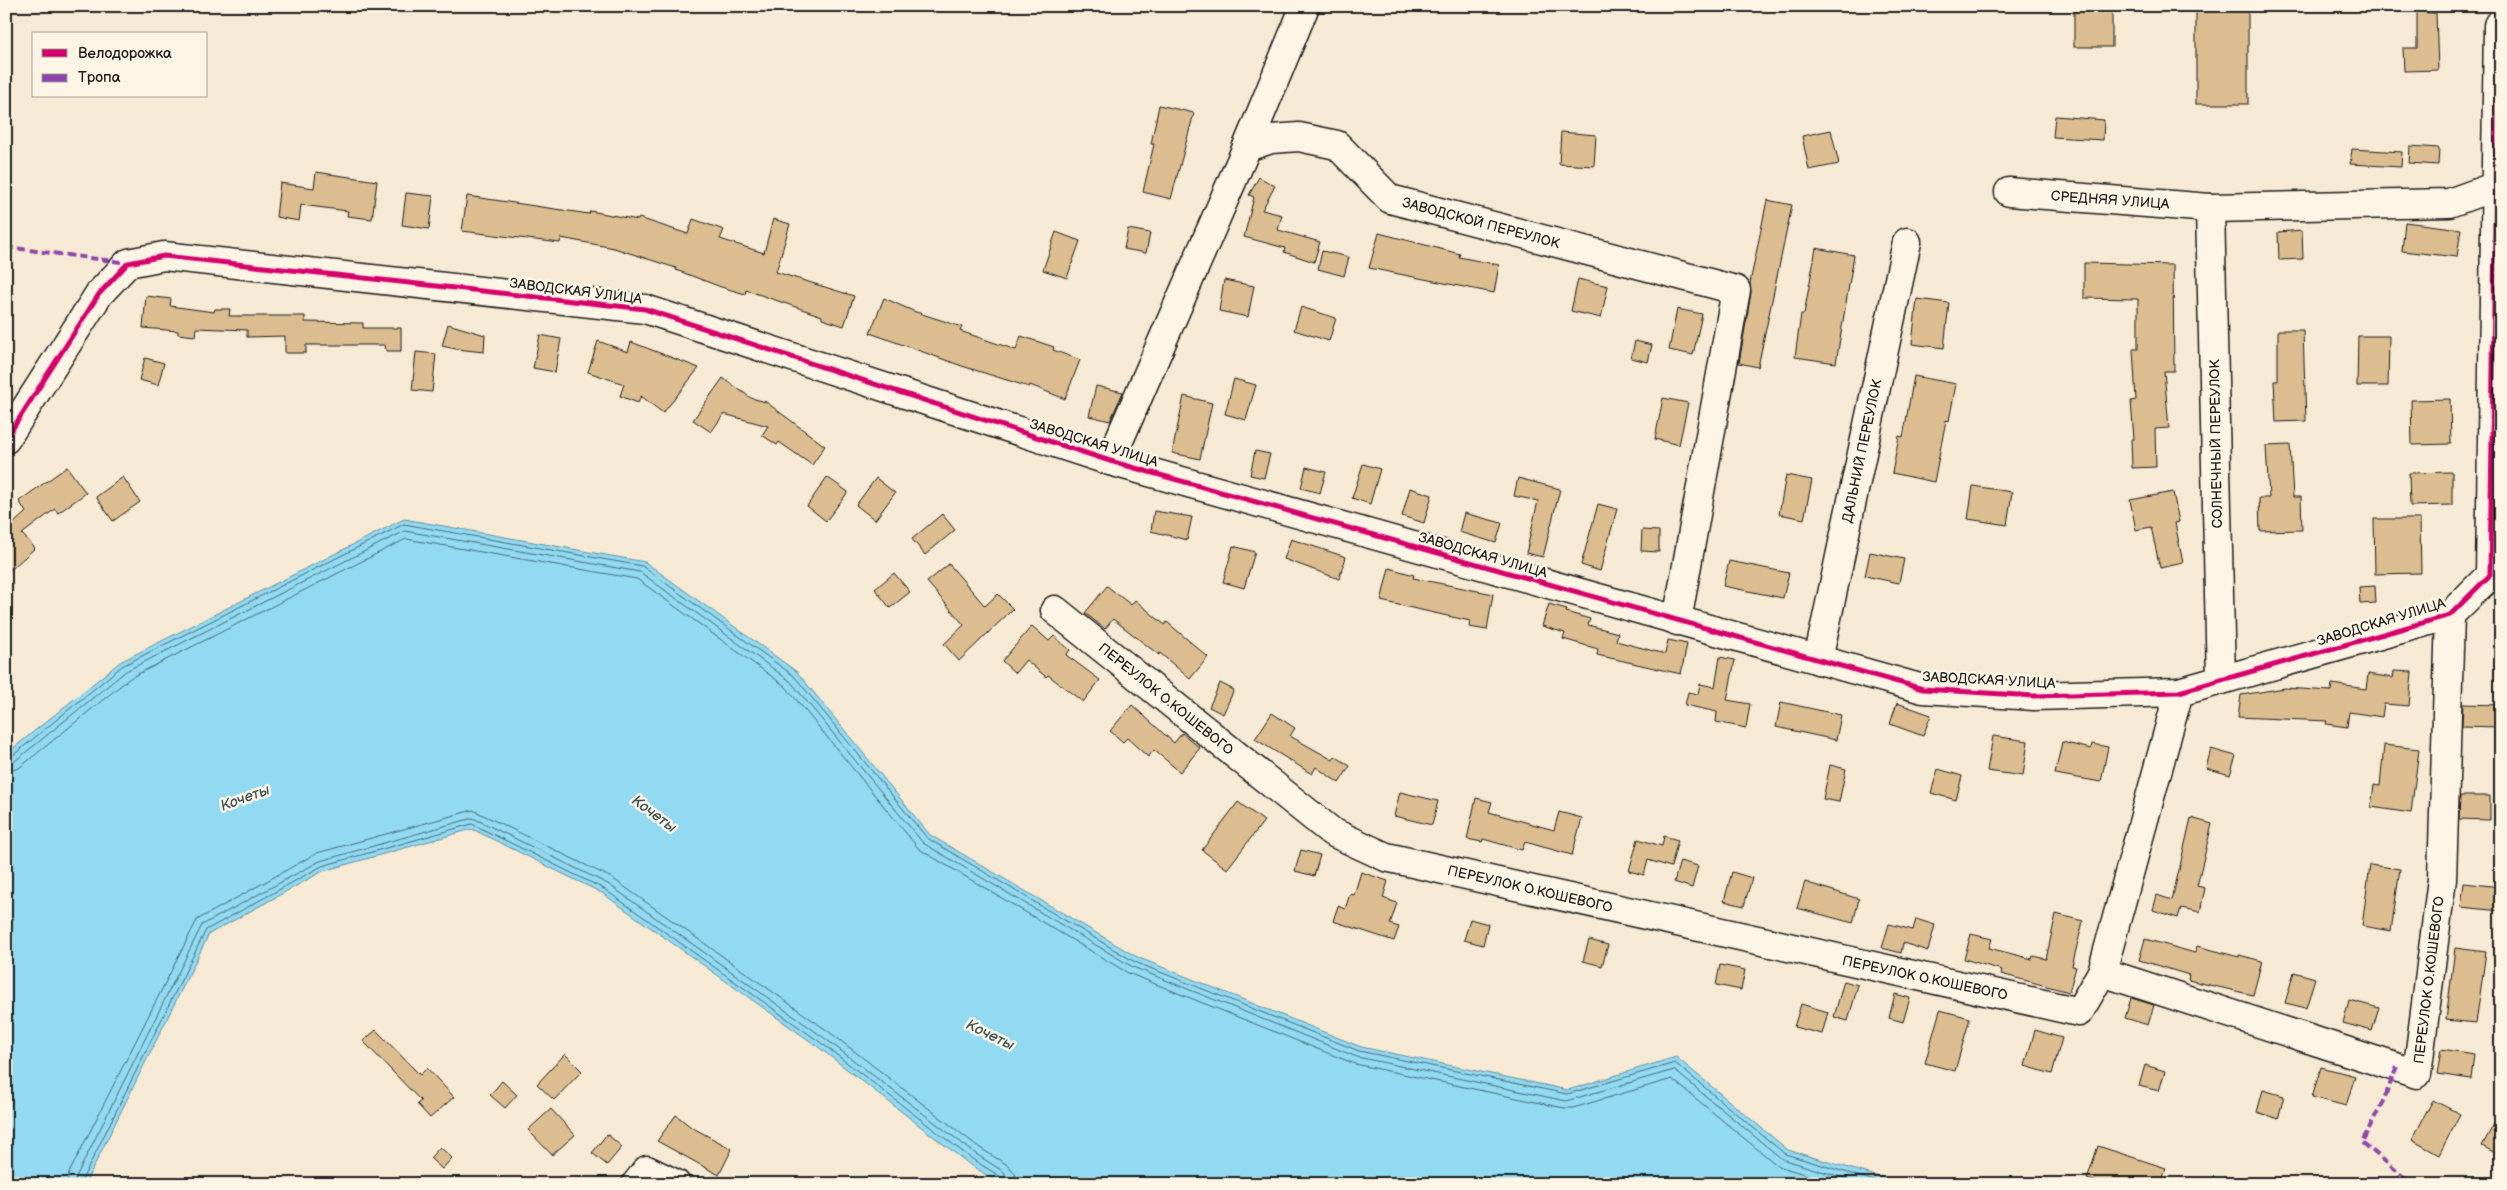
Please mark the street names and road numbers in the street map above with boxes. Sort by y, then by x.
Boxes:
street label: СРЕДНЯЯ УЛИЦА [2050,187,2170,213]
street label: ЗАВОДСКОЙ ПЕРЕУЛОК [1401,194,1562,252]
street label: ЗАВОДСКАЯ УЛИЦА [509,274,644,308]
street label: СОЛНЕЧНЫЙ ПЕРЕУЛОК [2206,359,2226,529]
street label: ДАЛЬНИЙ ПЕРЕУЛОК [1838,377,1886,524]
street label: ЗАВОДСКАЯ УЛИЦА [1028,415,1161,471]
street label: ЗАВОДСКАЯ УЛИЦА [1417,528,1550,582]
street label: ЗАВОДСКАЯ УЛИЦА [2315,594,2448,650]
street label: ПЕРЕУЛОК О.КОШЕВОГО [1095,639,1237,759]
street label: ЗАВОДСКАЯ УЛИЦА [1922,668,2056,692]
street label: ПЕРЕУЛОК О.КОШЕВОГО [1446,862,1614,916]
street label: ПЕРЕУЛОК О.КОШЕВОГО [2410,895,2448,1065]
street label: ПЕРЕУЛОК О.КОШЕВОГО [1841,952,2009,1004]

